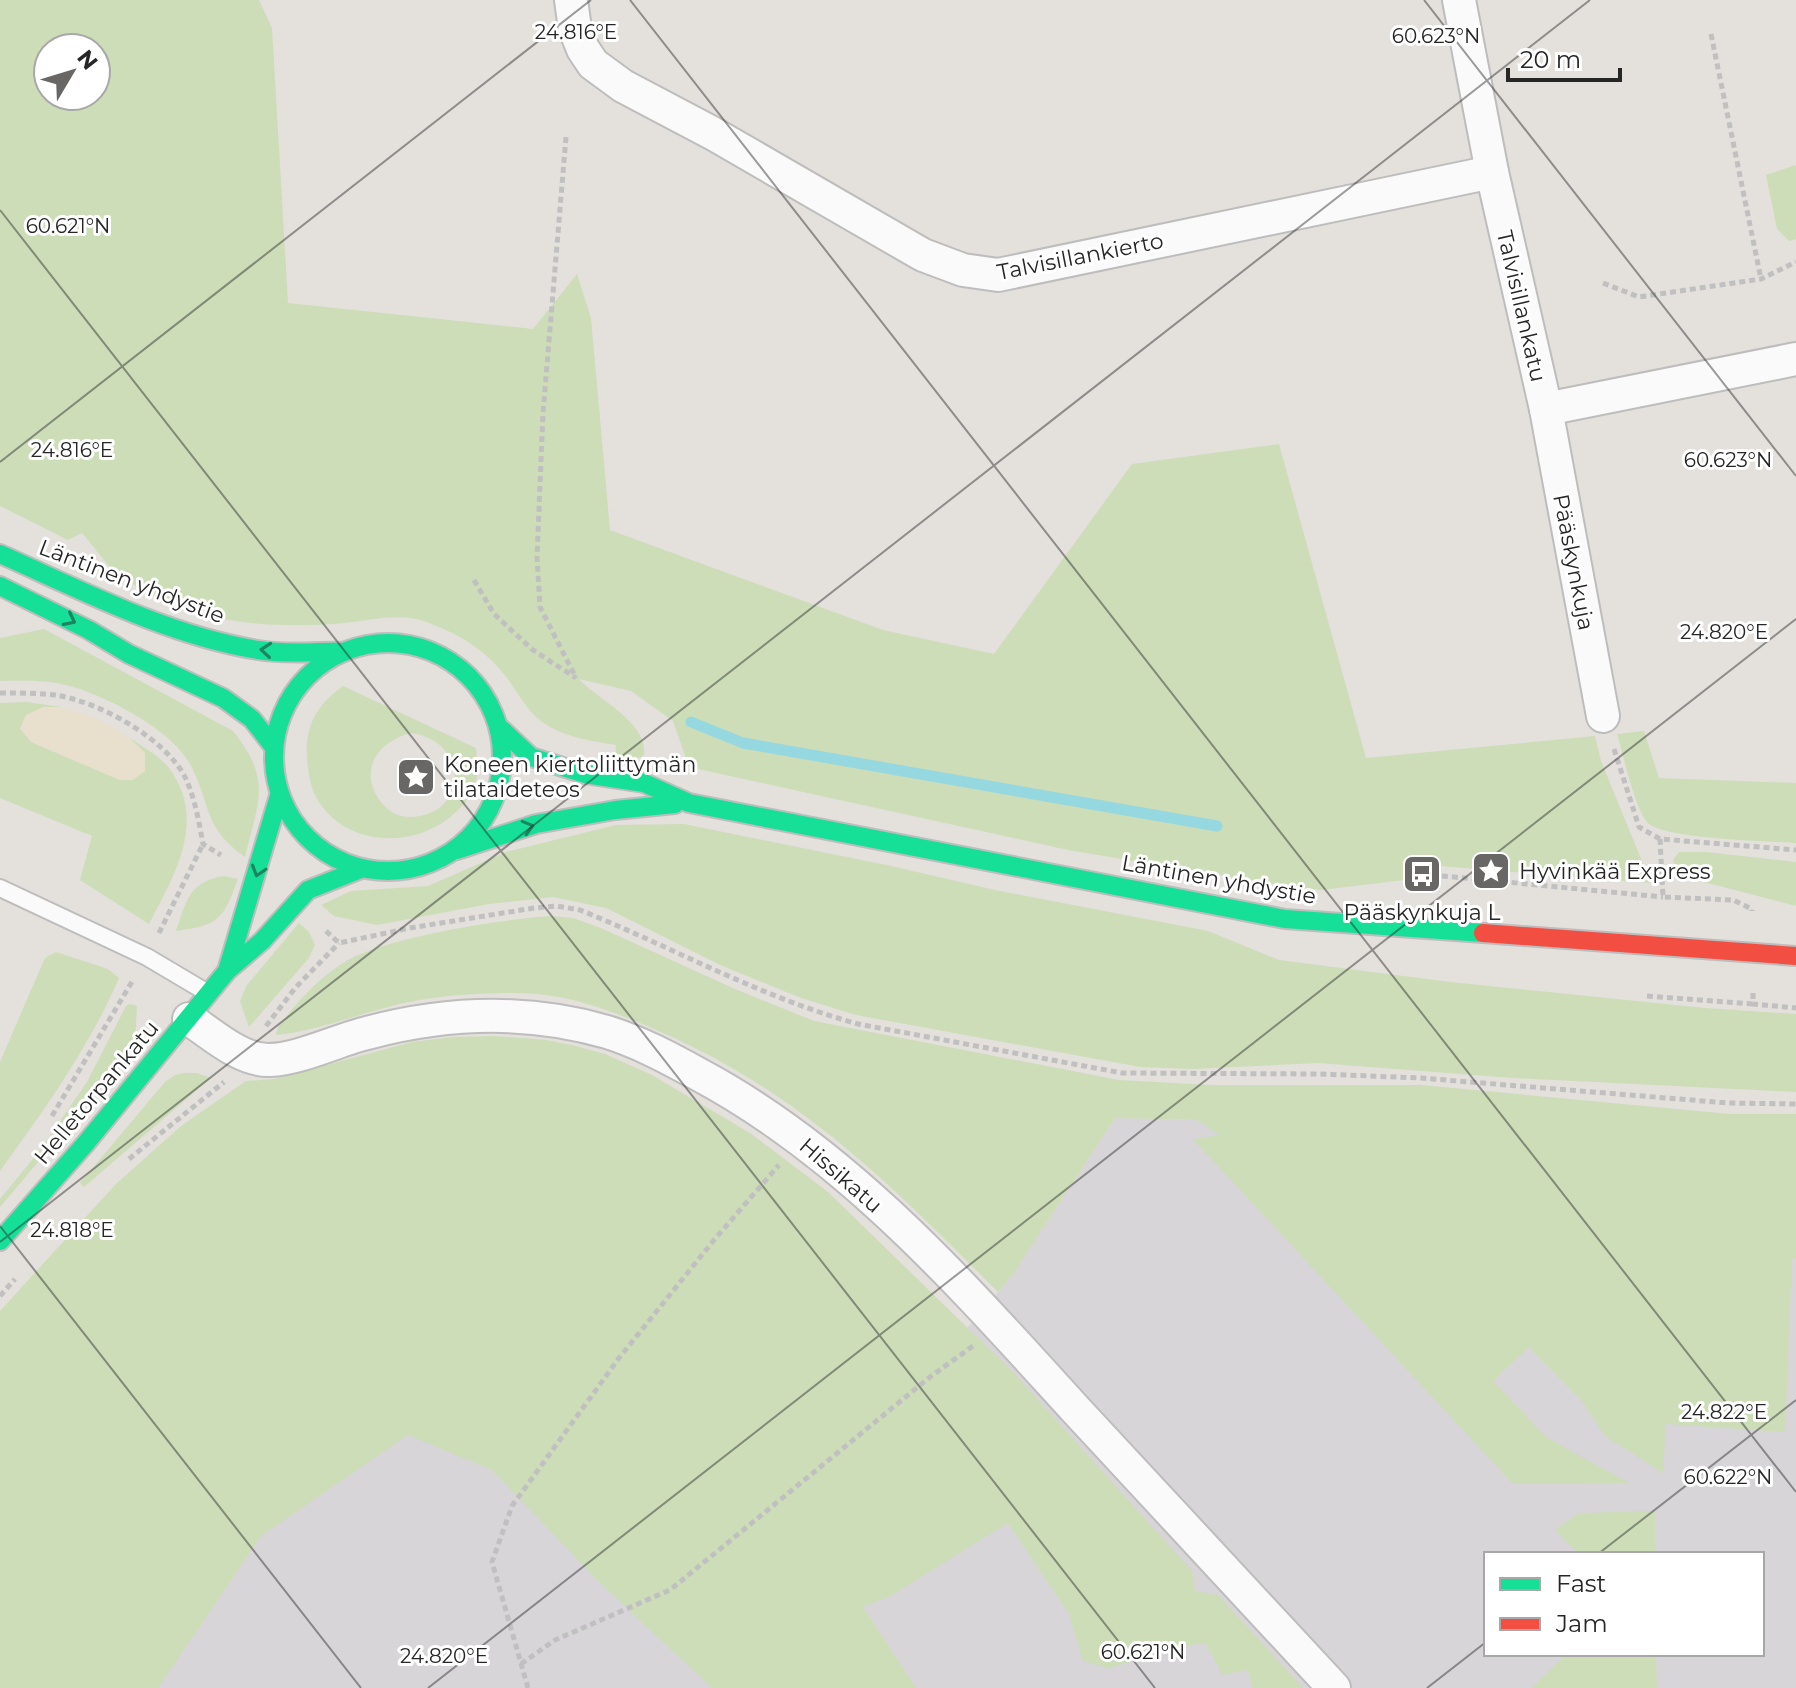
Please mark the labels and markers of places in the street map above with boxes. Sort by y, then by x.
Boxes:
place label: Koneen kiertoliittymän tilataideteos [444,751,696,803]
place icon: Koneen kiertoliittymän tilataideteos [395,756,437,798]
place icon: Hyvinkää Express [1470,850,1512,892]
bus stop icon: Pääskynkuja L [1401,853,1443,895]
place label: Hyvinkää Express [1519,858,1711,885]
place label: Pääskynkuja L [1343,899,1501,926]

